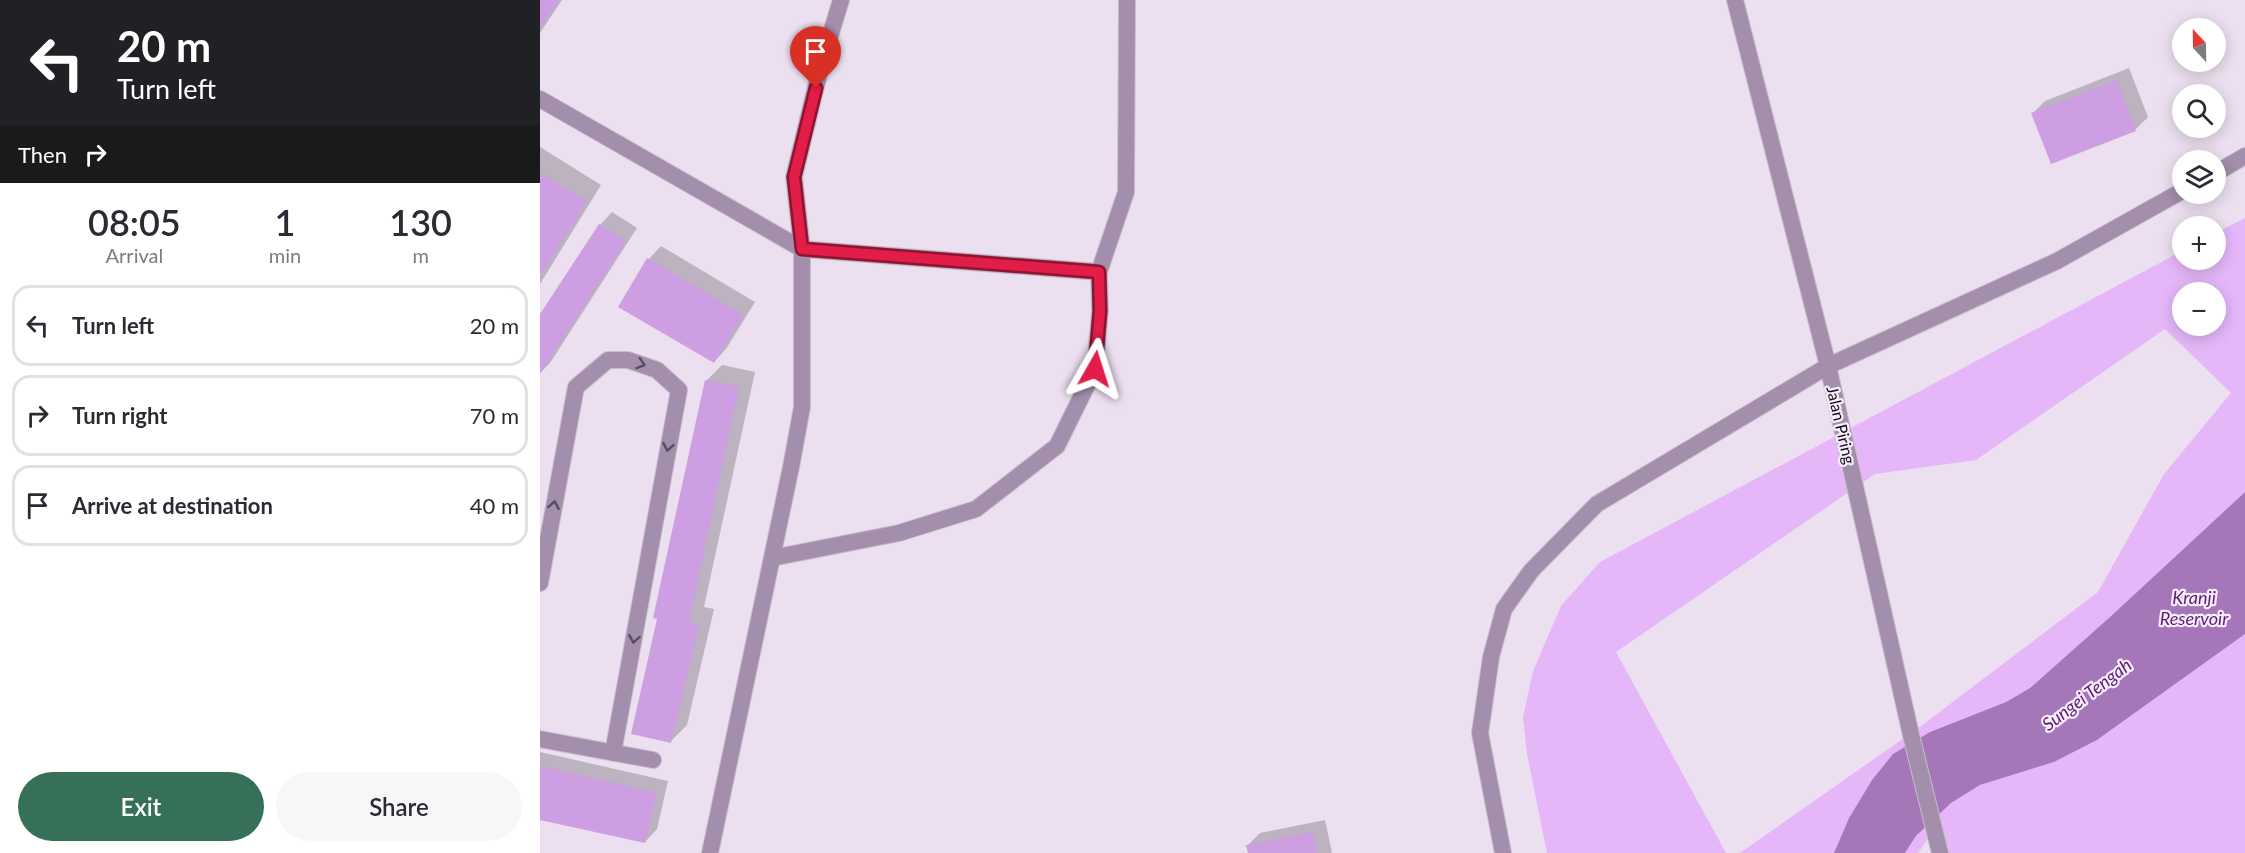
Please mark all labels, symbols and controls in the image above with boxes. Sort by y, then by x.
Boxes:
north arrow [2172,18,2226,72]
map controls [2172,18,2226,336]
text: 20 m [117,21,211,71]
icon: left [18,24,96,102]
pin [790,26,841,88]
icon: arrive [799,35,832,68]
text: Turn left [117,72,216,105]
button: search [2172,84,2226,138]
icon: right [79,138,112,171]
text: Then [18,141,67,168]
button: layers [2172,150,2226,204]
text: 08:05 [88,200,181,244]
text: 1 [275,200,295,244]
text: 130 [389,200,452,244]
button: + [2172,216,2226,270]
text: Arrival [106,243,163,267]
text: min [269,243,301,267]
text: m [412,243,429,267]
button: − [2172,282,2226,336]
icon: left [21,309,54,342]
text: Turn left [72,312,154,339]
text: 20 m [470,312,519,339]
position arrow [1063,337,1127,401]
one-way arrow [635,357,646,370]
street label: Jalan Piring [1823,384,1860,466]
icon: right [21,399,54,432]
text: Turn right [72,402,167,429]
text: 70 m [470,402,519,429]
one-way arrow [663,443,675,452]
icon: arrive [21,489,54,522]
text: Arrive at destination [72,492,273,519]
text: 40 m [470,492,519,519]
one-way arrow [548,500,560,510]
water label: Kranji Reservoir [2160,586,2229,629]
one-way arrow [628,634,641,644]
water label: Sungei Tengah [2037,653,2135,735]
button: Exit [18,772,264,841]
button: Share [276,772,522,841]

